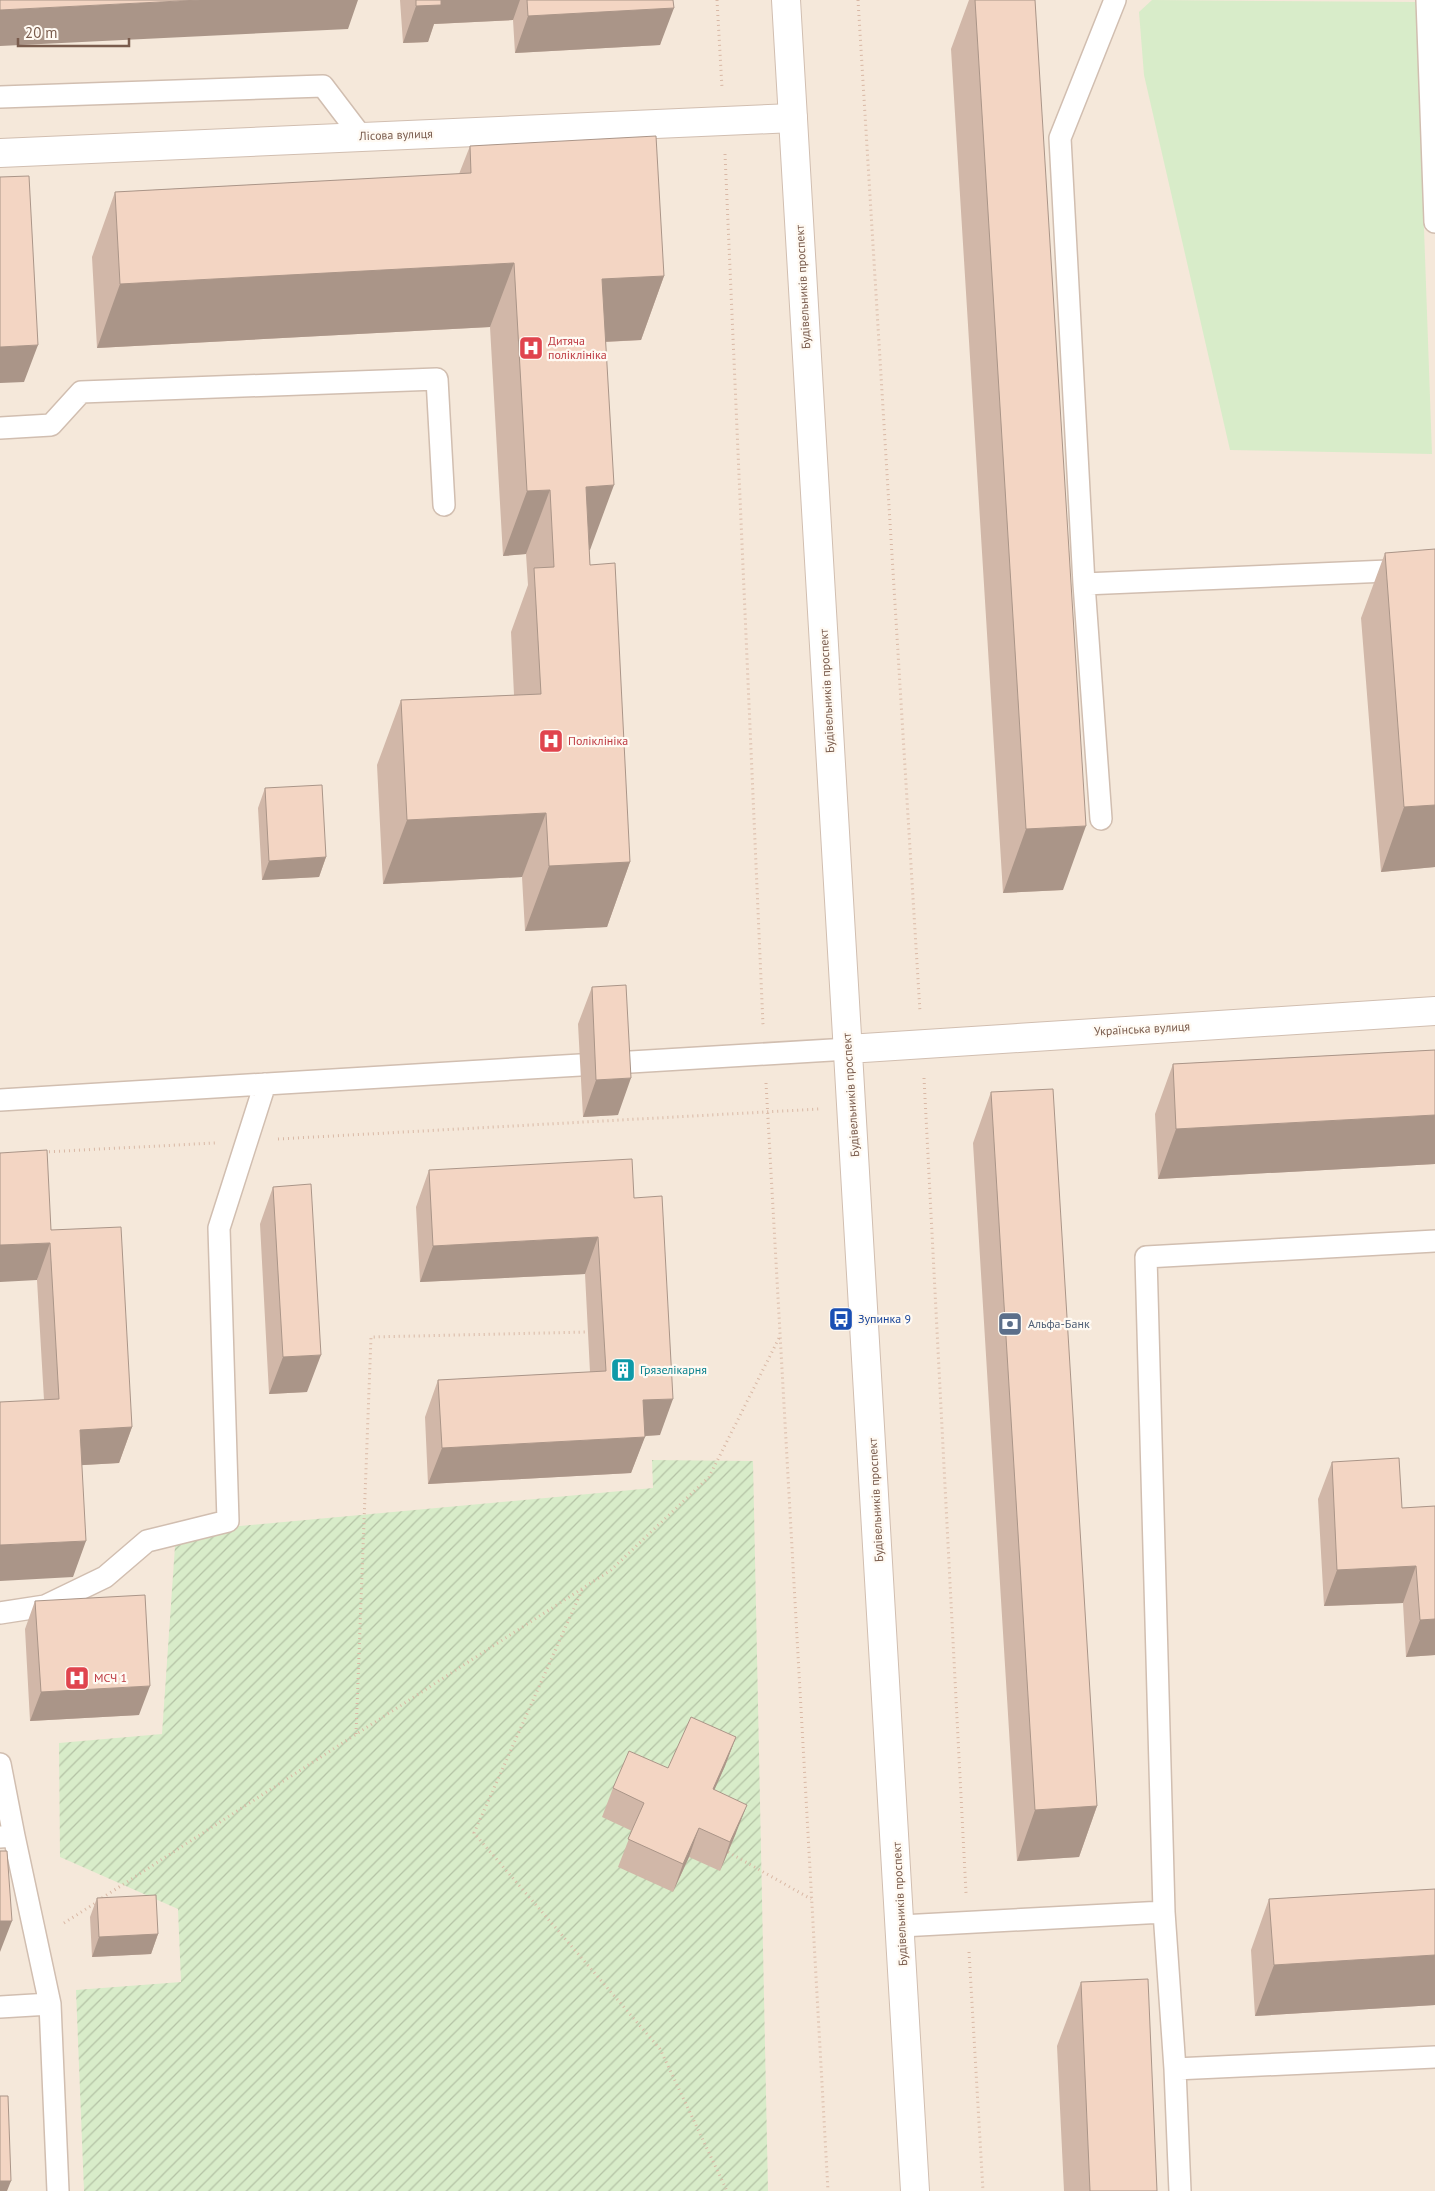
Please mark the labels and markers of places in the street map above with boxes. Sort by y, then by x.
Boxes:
place label: Дитяча поліклініка [548,333,607,362]
hospital icon: Дитяча поліклініка [518,335,544,361]
hospital icon: Поліклініка [538,728,564,754]
place label: Поліклініка [568,733,628,748]
bus stop icon: Зупинка 9 [828,1306,854,1332]
place label: Зупинка 9 [858,1311,911,1326]
bank icon: Альфа-Банк [997,1311,1023,1337]
place label: Альфа-Банк [1028,1316,1090,1331]
building icon: Грязелікарня [610,1357,636,1383]
place label: Грязелікарня [640,1362,707,1377]
hospital icon: МСЧ 1 [64,1665,90,1691]
place label: МСЧ 1 [94,1670,127,1685]

